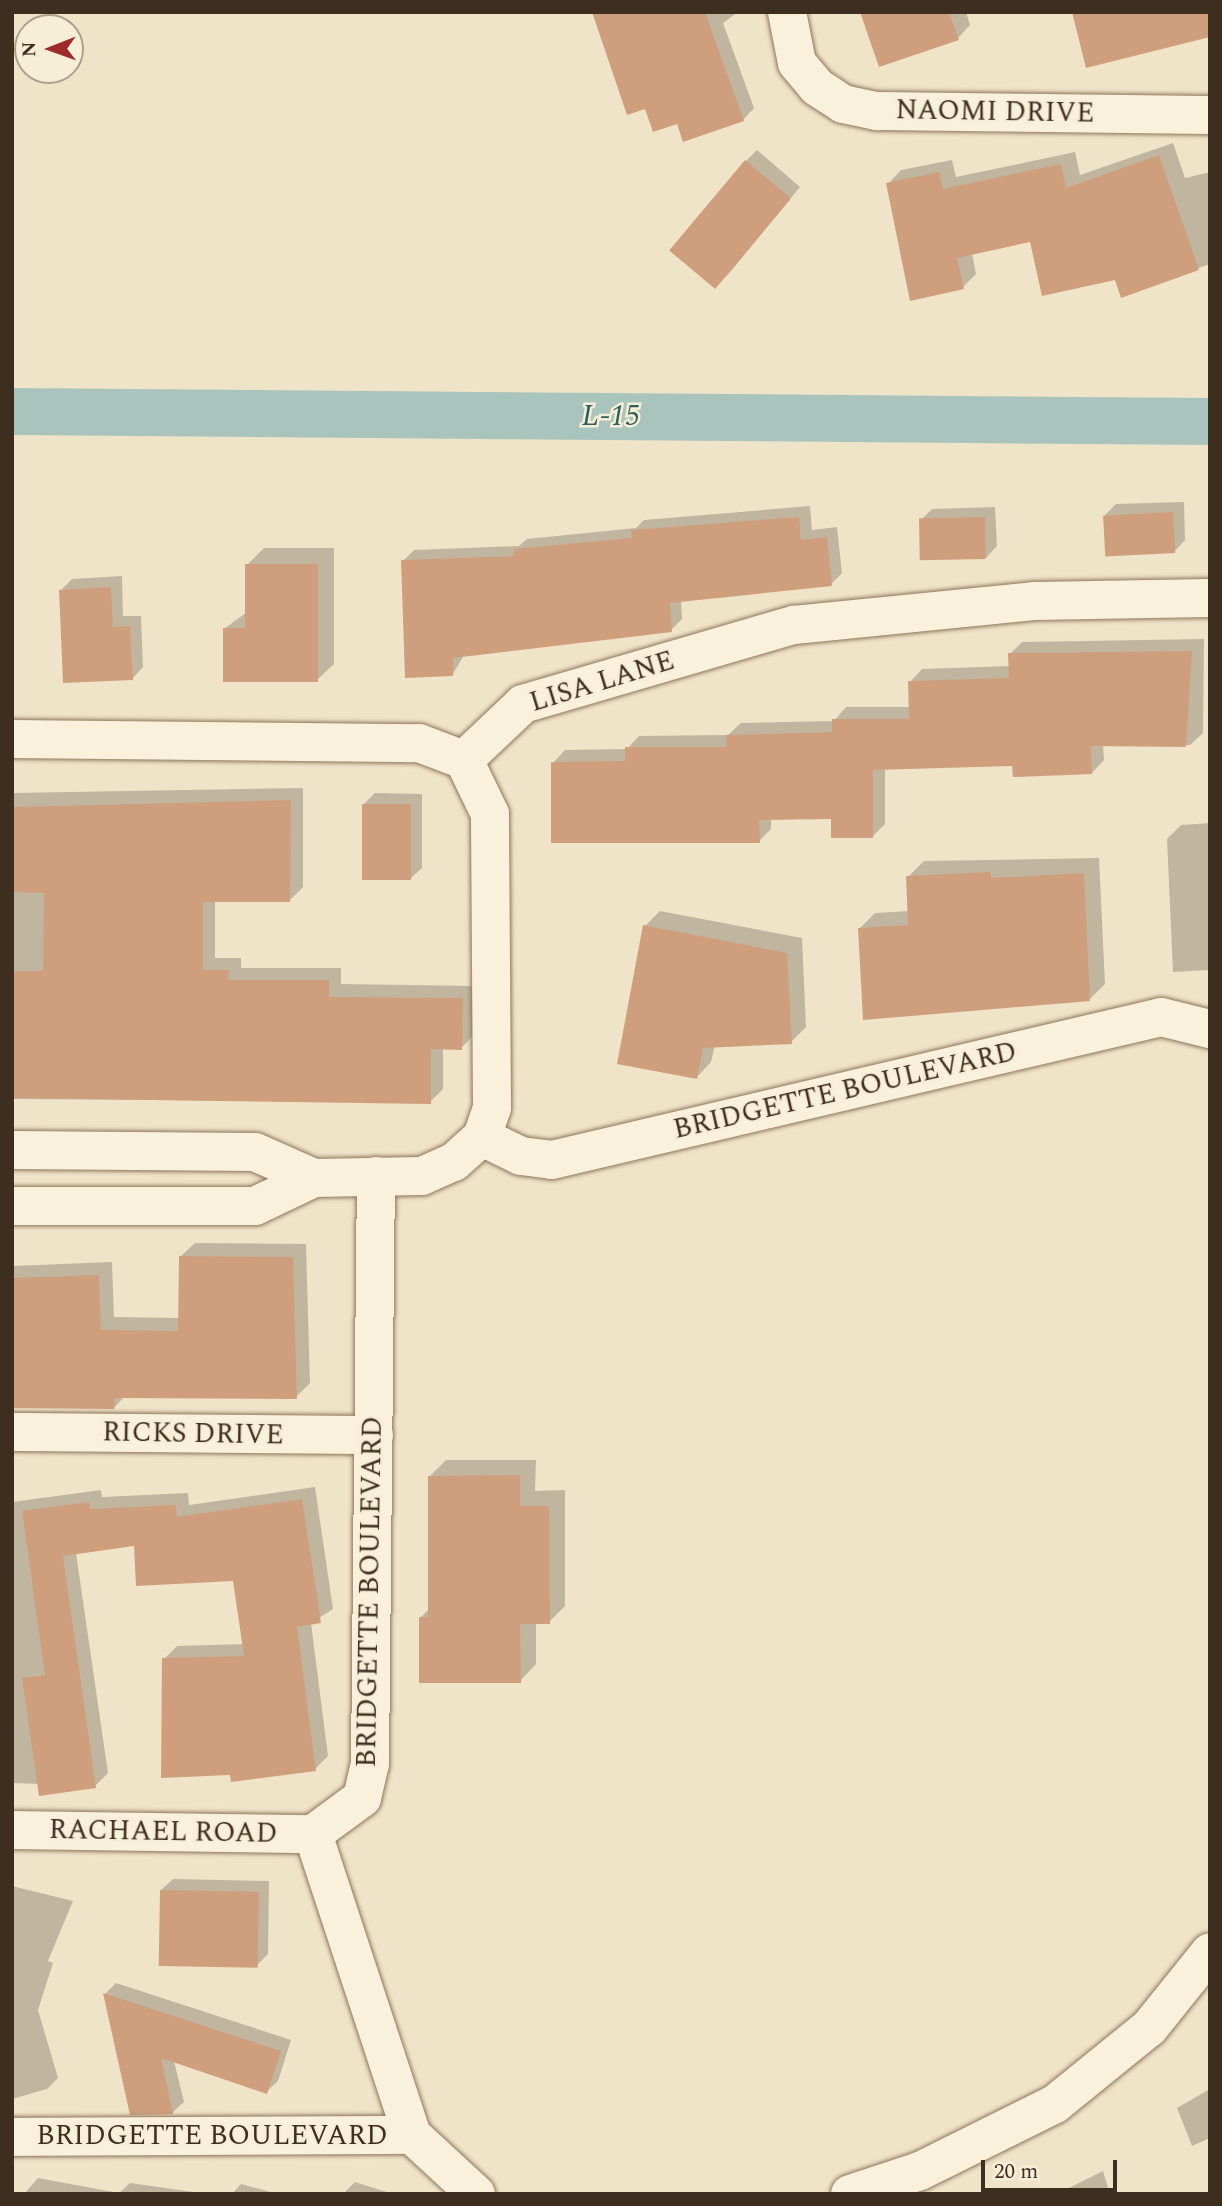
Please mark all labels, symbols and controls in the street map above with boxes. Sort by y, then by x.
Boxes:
north arrow [14,14,84,84]
text: N [15,41,44,57]
street label: NAOMI DRIVE [895,93,1095,131]
water label: L-15 [582,398,640,434]
street label: LISA LANE [526,644,678,720]
street label: BRIDGETTE BOULEVARD [670,1035,1020,1147]
street label: RICKS DRIVE [102,1416,284,1452]
street label: BRIDGETTE BOULEVARD [350,1416,390,1768]
street label: RACHAEL ROAD [48,1813,278,1851]
street label: BRIDGETTE BOULEVARD [36,2119,388,2153]
scale bar [984,2146,1120,2190]
text: 20 m [994,2156,1038,2188]

